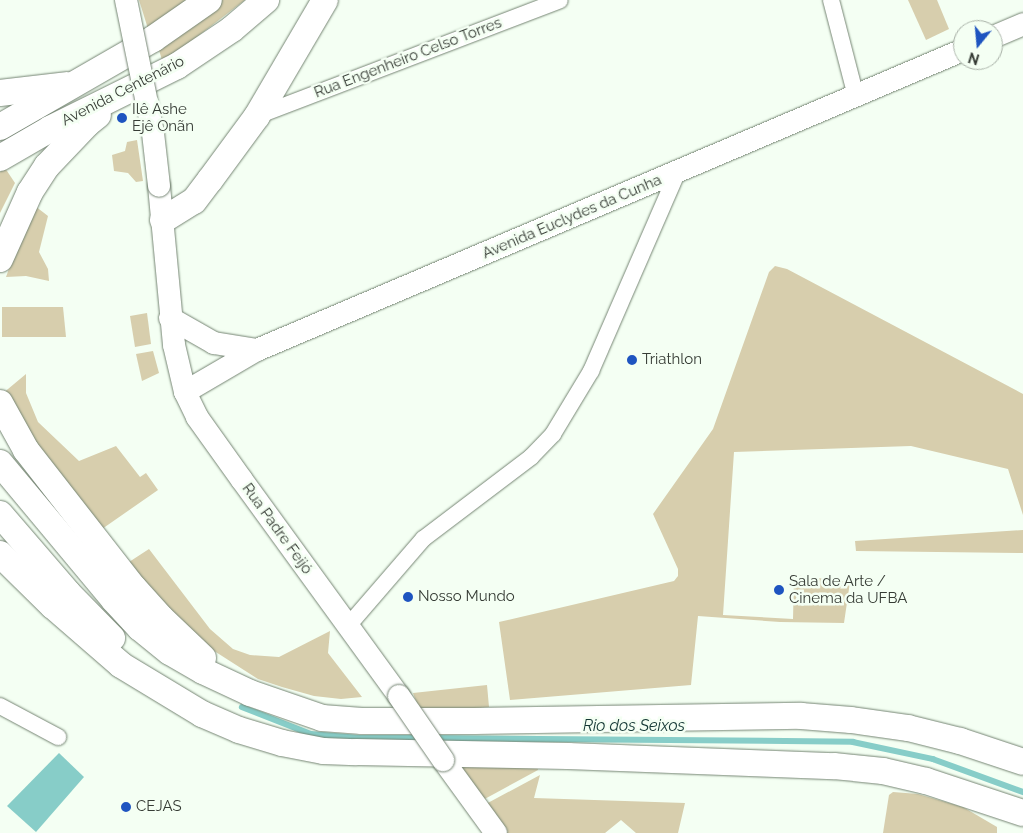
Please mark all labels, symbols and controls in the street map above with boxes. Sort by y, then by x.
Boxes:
street label: Rua Engenheiro Celso Torres [312,14,504,102]
north arrow [953,20,1003,70]
text: N [966,49,981,68]
street label: Avenida Centenário [59,52,187,130]
place label: Ilê Ashe Ejê Onãn [132,100,194,135]
marker: Ilê Ashe Ejê Onãn [116,112,128,124]
street label: Avenida Euclydes da Cunha [480,171,664,263]
place label: Triathlon [642,351,702,369]
marker: Triathlon [626,354,638,366]
street label: Rua Padre Feijó [238,480,316,578]
place label: Sala de Arte / Cinema da UFBA [789,572,907,607]
marker: Sala de Arte / Cinema da UFBA [773,584,785,596]
place label: Nosso Mundo [418,588,515,606]
marker: Nosso Mundo [402,591,414,603]
water label: Rio dos Seixos [583,716,685,736]
place label: CEJAS [136,798,181,816]
marker: CEJAS [120,801,132,813]

